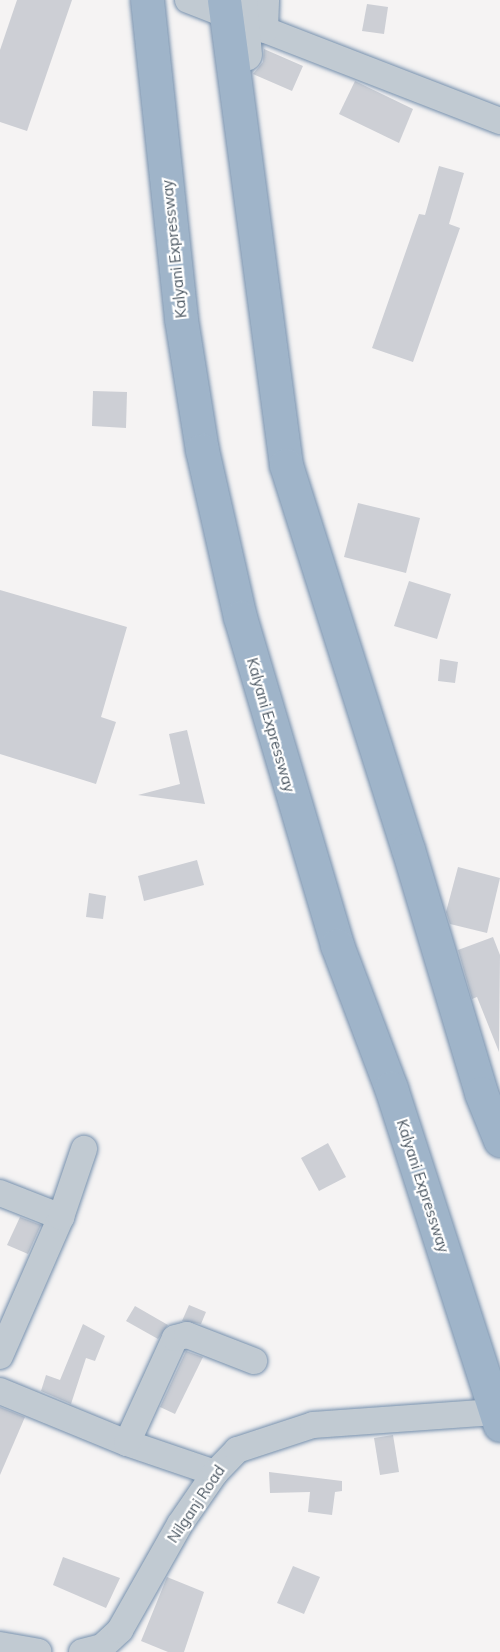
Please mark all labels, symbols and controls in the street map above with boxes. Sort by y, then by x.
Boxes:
street label: Kalyani Expressway [158,179,190,319]
street label: Kalyani Expressway [243,656,299,794]
street label: Kalyani Expressway [393,1117,453,1255]
street label: Nilganj Road [164,1462,228,1546]

